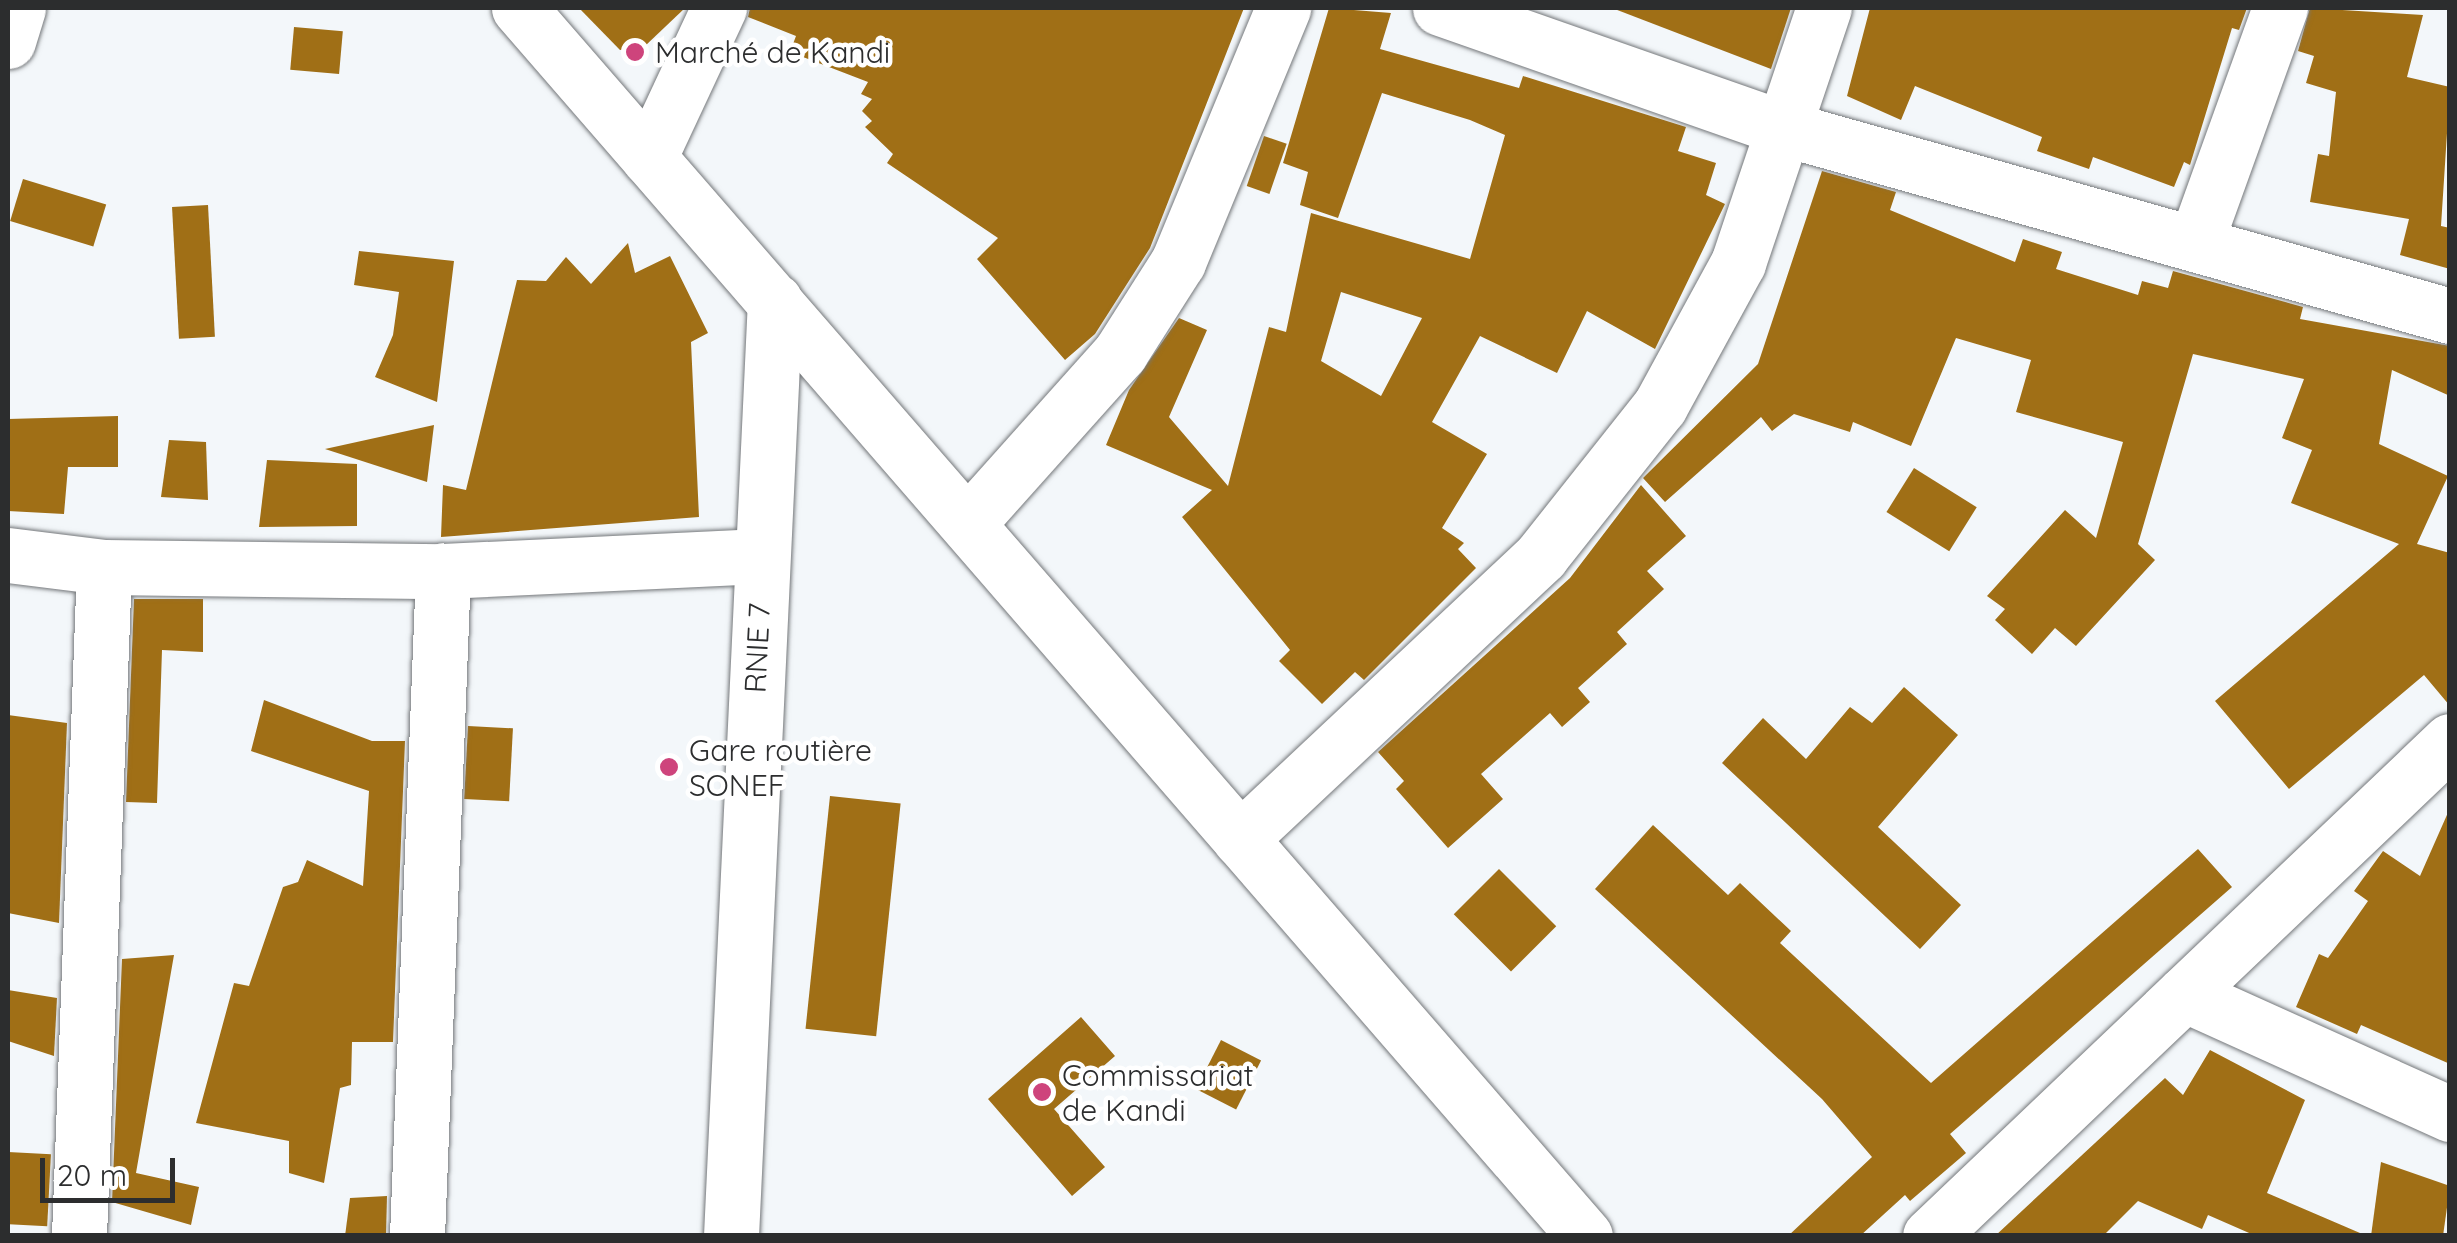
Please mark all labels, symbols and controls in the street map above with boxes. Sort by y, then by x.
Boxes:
place label: Marché de Kandi [655,34,890,70]
marker: Marché de Kandi [624,41,646,63]
street label: RNIE 7 [737,602,777,694]
place label: Gare routière SONEF [689,732,872,802]
marker: Gare routière SONEF [658,756,680,778]
place label: Commissariat de Kandi [1062,1057,1254,1128]
marker: Commissariat de Kandi [1031,1081,1053,1103]
scale bar [45,1138,180,1200]
text: 20 m [57,1156,127,1194]

